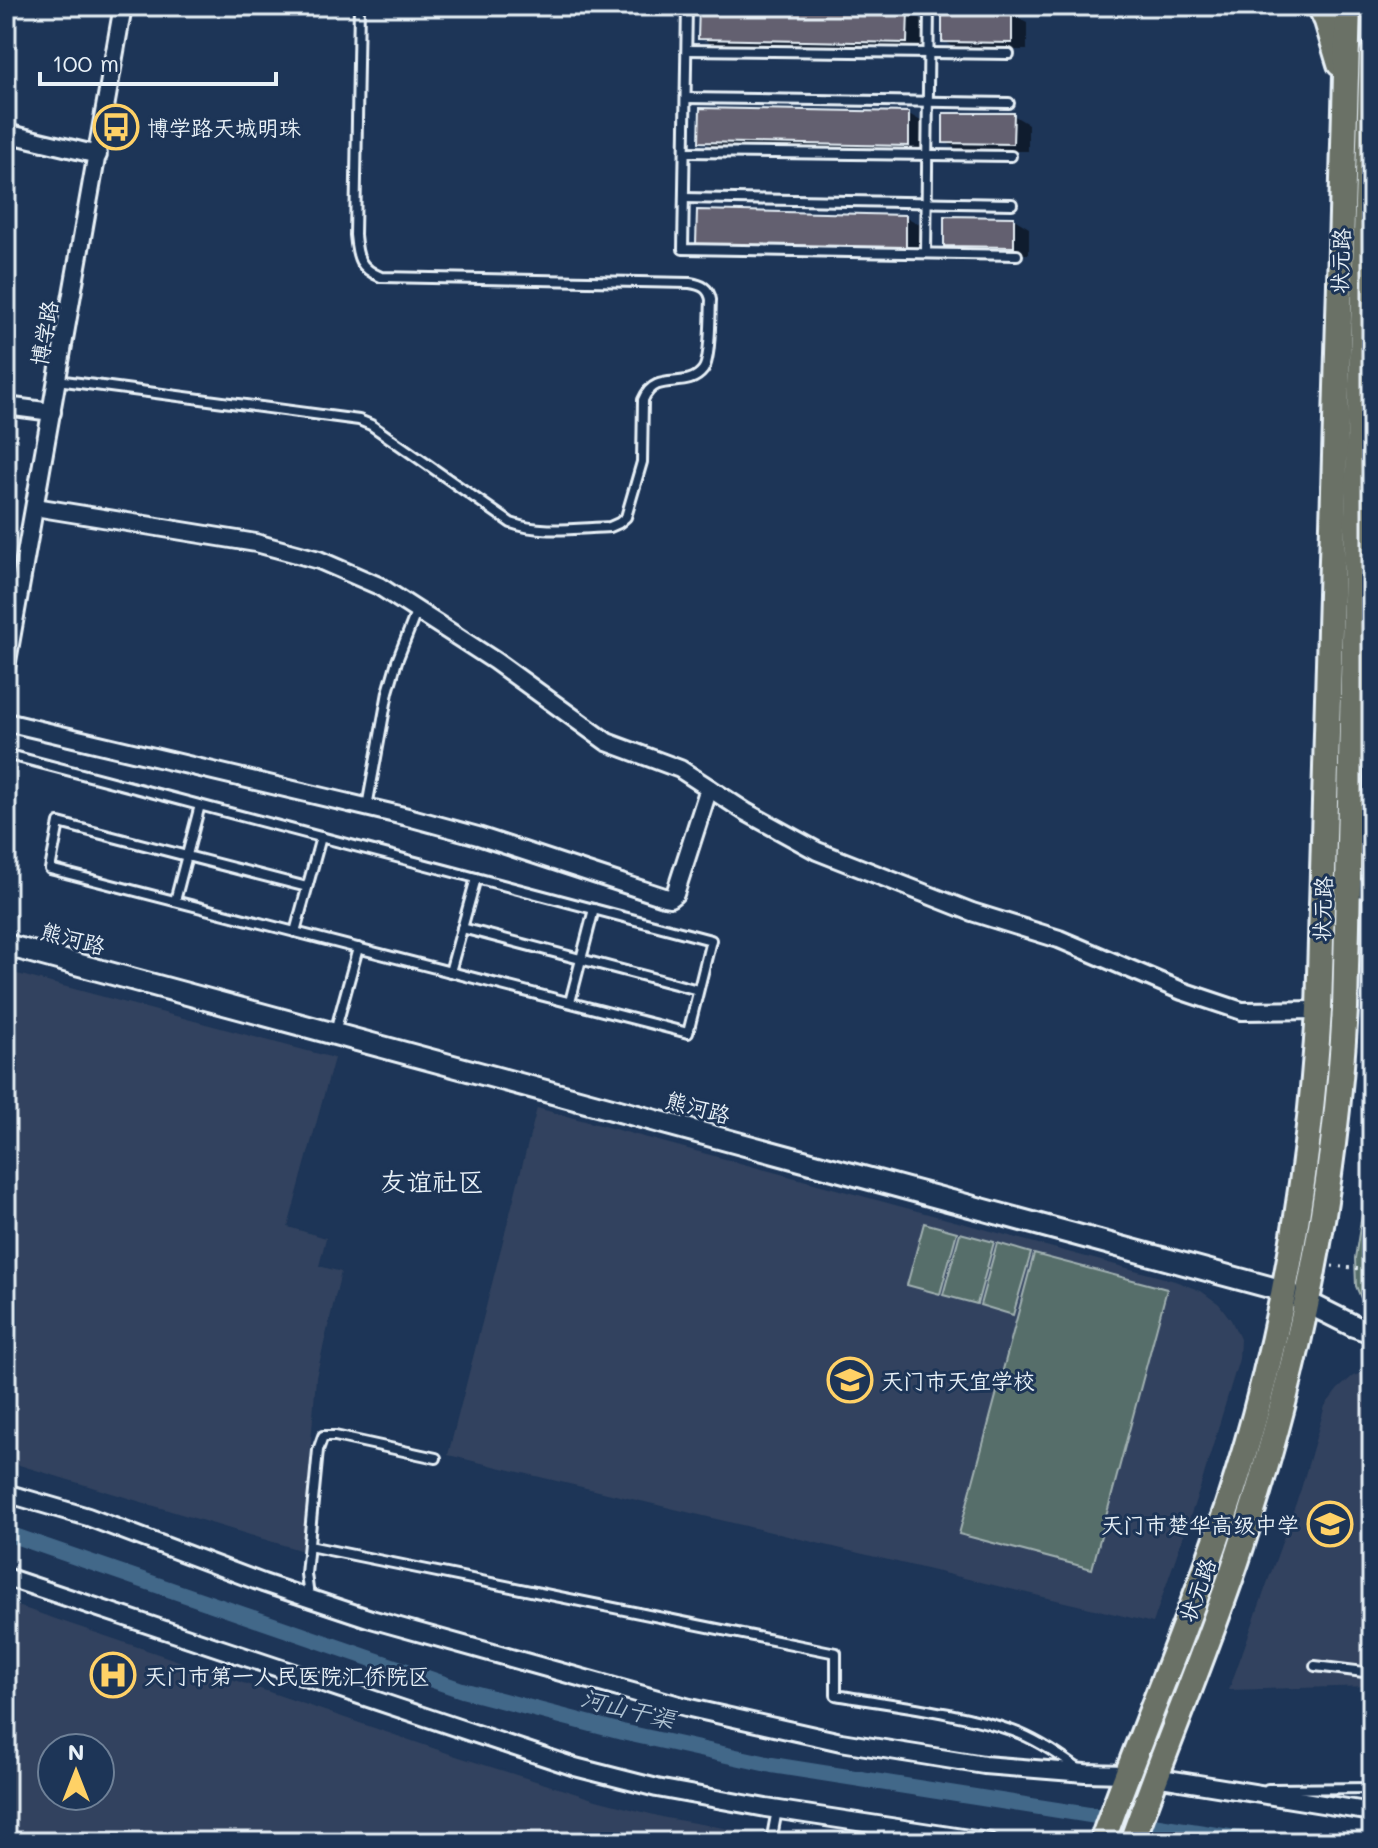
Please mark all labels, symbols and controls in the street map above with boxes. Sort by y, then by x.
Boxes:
scale bar [40,36,276,86]
text: 100 m [52,47,119,78]
bus stop icon: 博学路天城明珠 [92,103,140,151]
place label: 博学路天城明珠 [147,113,301,142]
street label: 状元路 [1324,228,1356,294]
street label: 博学路 [24,298,64,368]
street label: 状元路 [1306,876,1338,942]
street label: 熊河路 [37,915,109,961]
street label: 熊河路 [662,1084,734,1130]
district label: 友谊社区 [380,1164,484,1198]
school or university icon: 天门市天宜学校 [826,1356,874,1404]
place label: 天门市天宜学校 [881,1366,1035,1395]
school or university icon: 天门市楚华高级中学 [1306,1500,1354,1548]
place label: 天门市楚华高级中学 [1101,1510,1299,1539]
street label: 状元路 [1172,1554,1222,1626]
hospital icon: 天门市第一人民医院汇侨院区 [89,1651,137,1699]
place label: 天门市第一人民医院汇侨院区 [144,1661,430,1690]
water label: 河山干渠 [578,1681,680,1735]
north arrow [36,1732,116,1812]
text: N [68,1737,84,1766]

